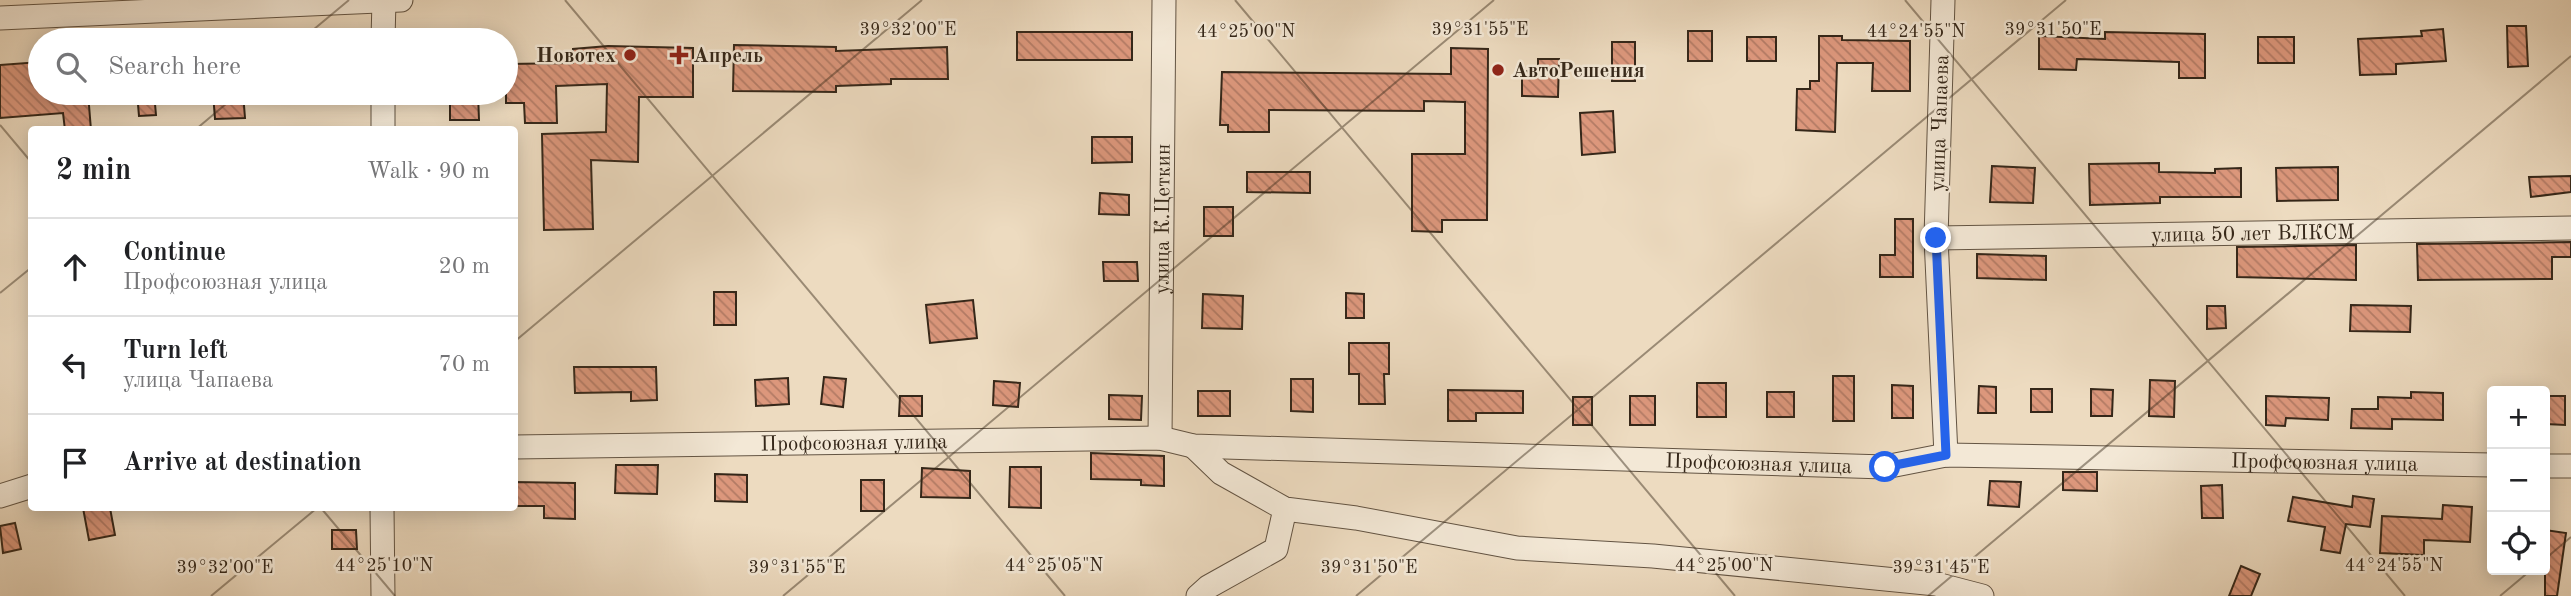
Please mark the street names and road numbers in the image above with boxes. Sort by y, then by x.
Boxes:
street label: улица Чапаева [1928,54,1953,192]
street label: улица К.Цеткин [1152,144,1175,294]
street label: улица 50 лет ВЛКСМ [2151,222,2355,247]
street label: Профсоюзная улица [760,432,948,456]
street label: Профсоюзная улица [1665,451,1852,478]
street label: Профсоюзная улица [2231,451,2418,476]

